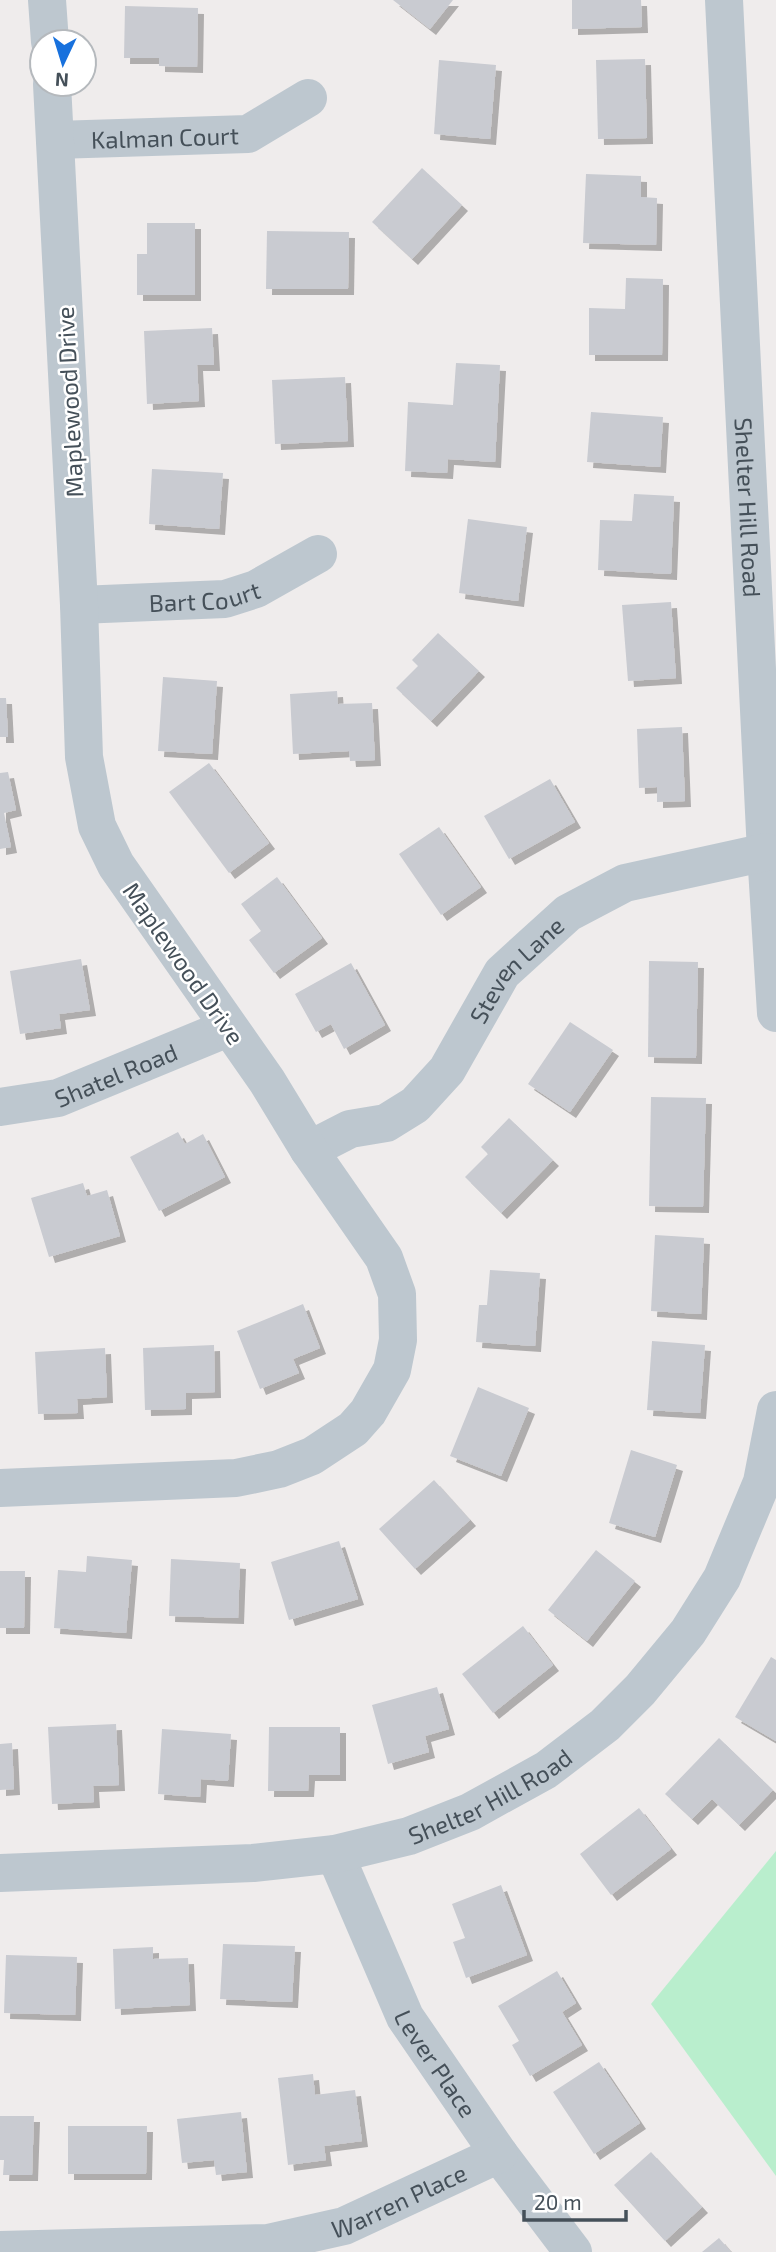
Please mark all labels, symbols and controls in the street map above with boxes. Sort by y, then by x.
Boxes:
north arrow [28,28,98,98]
text: N [54,69,69,92]
street label: Kalman Court [91,120,239,153]
street label: Maplewood Drive [50,306,88,498]
street label: Shelter Hill Road [730,417,768,598]
street label: Bart Court [148,574,264,617]
street label: Maplewood Drive [117,876,251,1050]
street label: Steven Lane [462,910,569,1028]
street label: Shatel Road [50,1036,181,1112]
street label: Shelter Hill Road [404,1742,577,1849]
street label: Lever Place [389,2005,483,2122]
street label: Warren Place [328,2157,471,2243]
scale bar [524,2178,626,2222]
text: 20 m [534,2189,582,2214]

